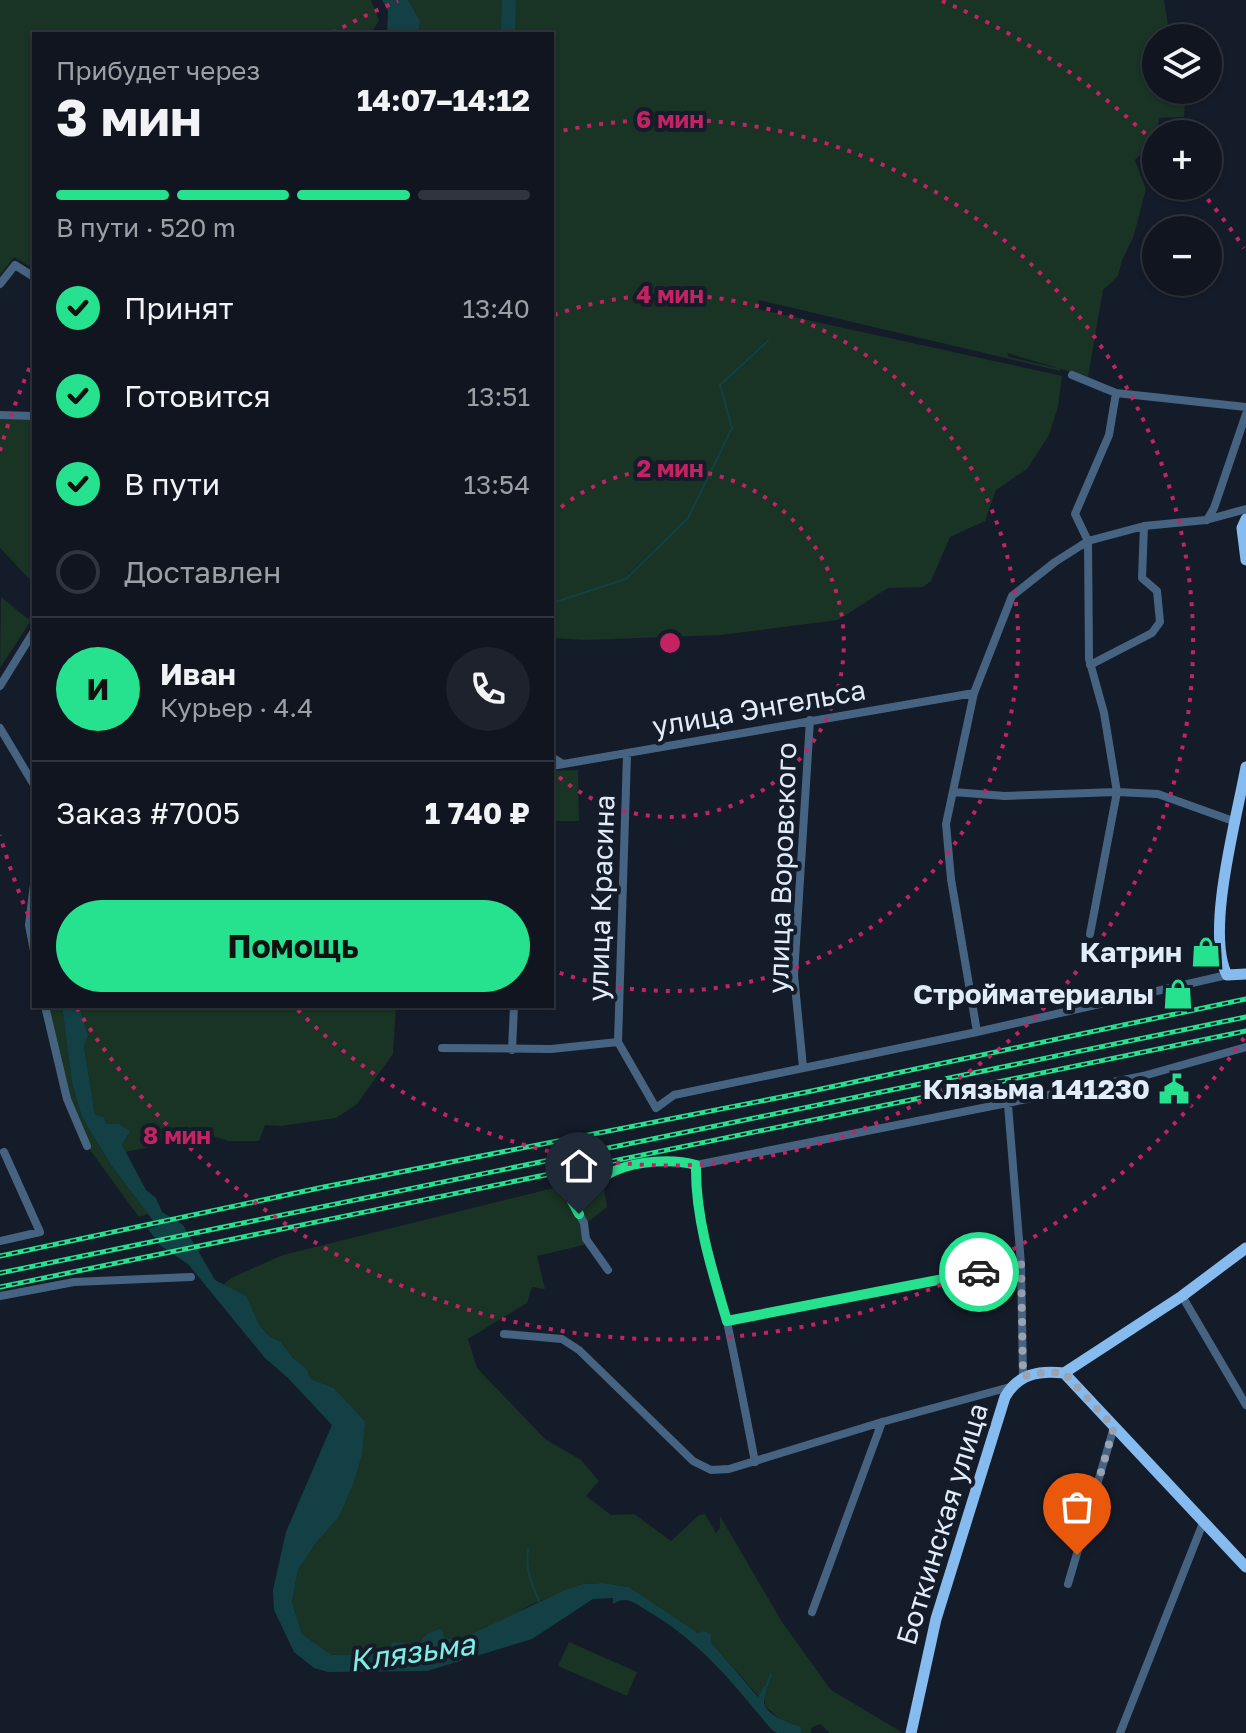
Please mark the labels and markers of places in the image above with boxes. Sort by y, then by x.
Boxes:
centre of rings [656,629,684,657]
place label: Катрин [1080,935,1182,968]
shop icon: Катрин [1189,935,1223,969]
place label: Стройматериалы [913,977,1154,1010]
shop icon: Стройматериалы [1161,977,1195,1011]
place label: Клязьма 141230 [923,1072,1150,1105]
public building icon: Клязьма 141230 [1157,1072,1191,1106]
pin [545,1132,613,1214]
pin [1043,1473,1111,1555]

